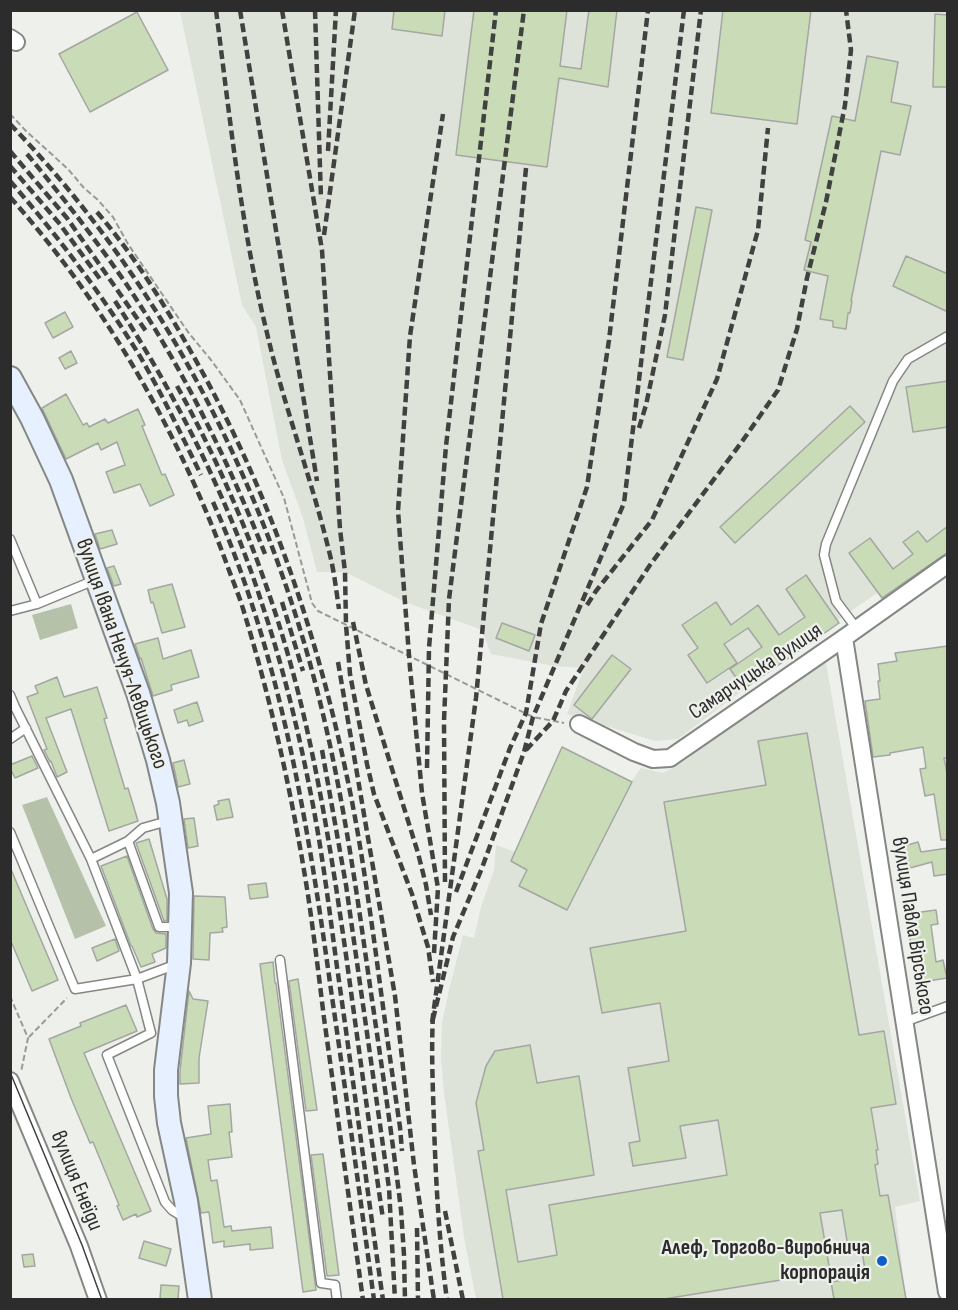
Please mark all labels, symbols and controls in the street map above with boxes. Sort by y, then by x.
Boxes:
street label: вулиця Івана Нечуя-Левицького [69,535,173,773]
street label: Самарчуцька вулиця [684,618,828,726]
street label: вулиця Павла Вірського [885,835,939,1017]
street label: вулиця Енеїди [44,1127,108,1235]
place label: Алеф, Торгово-виробнича корпорація [661,1235,870,1286]
marker: Алеф, Торгово-виробнича корпорація [875,1254,889,1268]

